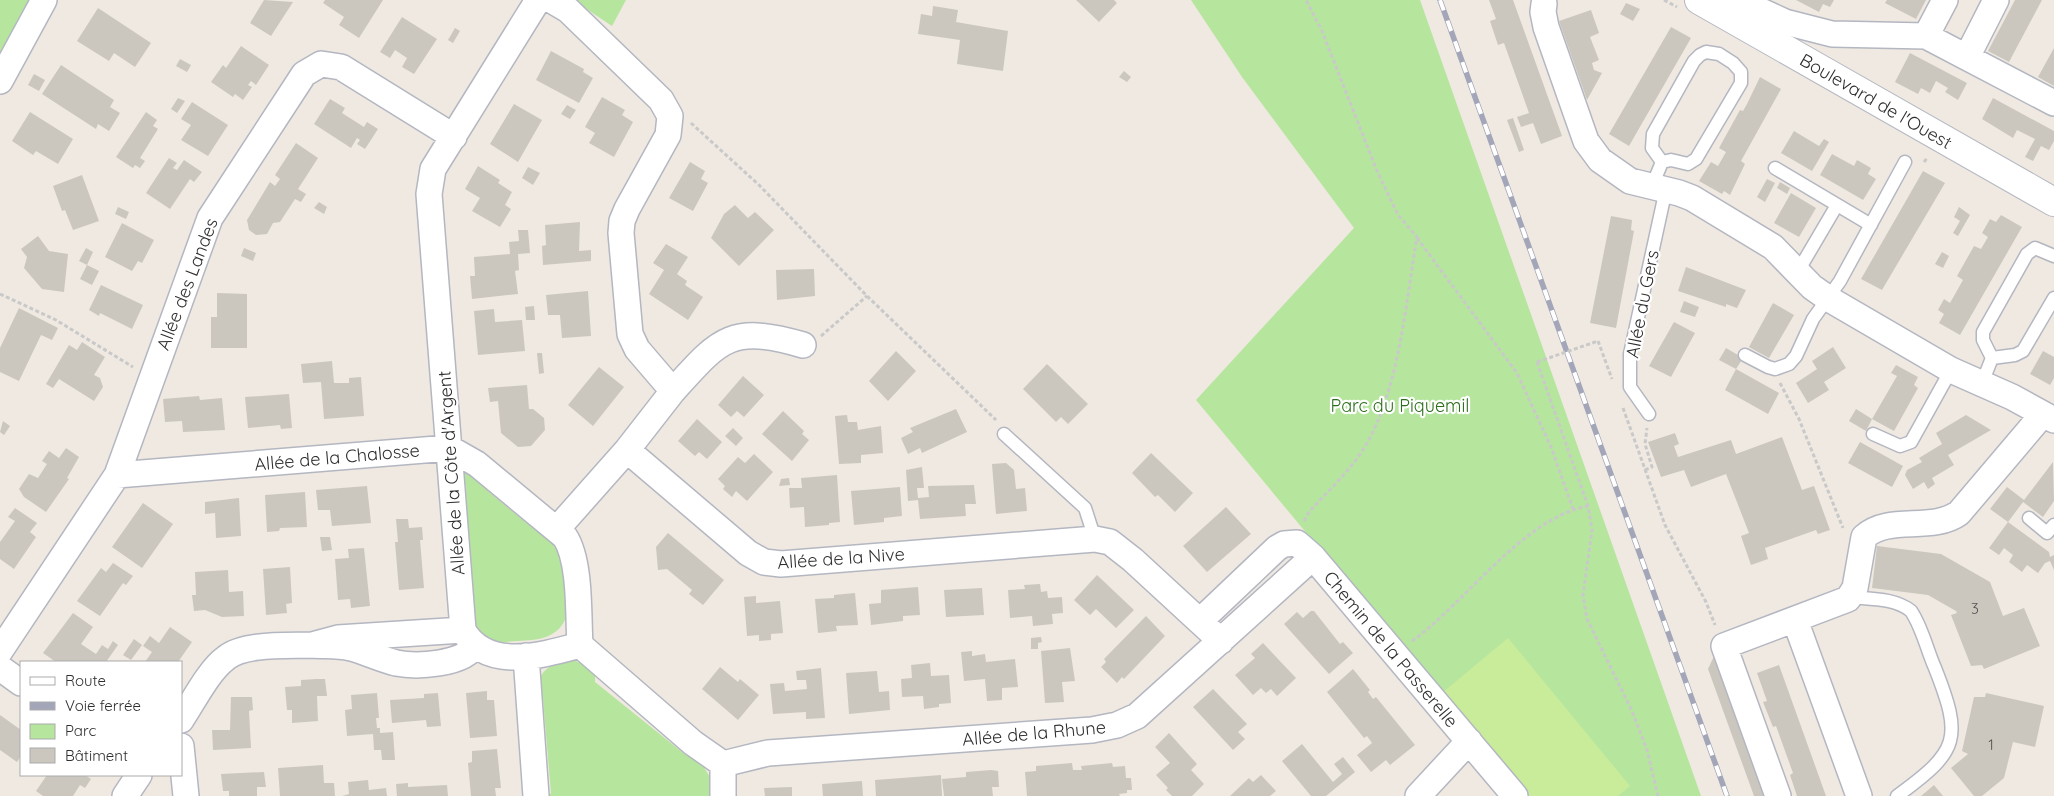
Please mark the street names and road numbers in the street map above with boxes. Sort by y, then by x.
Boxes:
street label: Boulevard de l'Ouest [1796,48,1956,154]
street label: Allée des Landes [151,215,223,353]
street label: Allée du Gers [1620,248,1664,360]
street label: Allée de la Côte d'Argent [432,370,470,576]
street label: Allée de la Chalosse [253,438,421,476]
street label: Allée de la Nive [777,542,905,574]
street label: Chemin de la Passerelle [1319,566,1463,732]
street label: Allée de la Rhune [961,715,1107,751]

